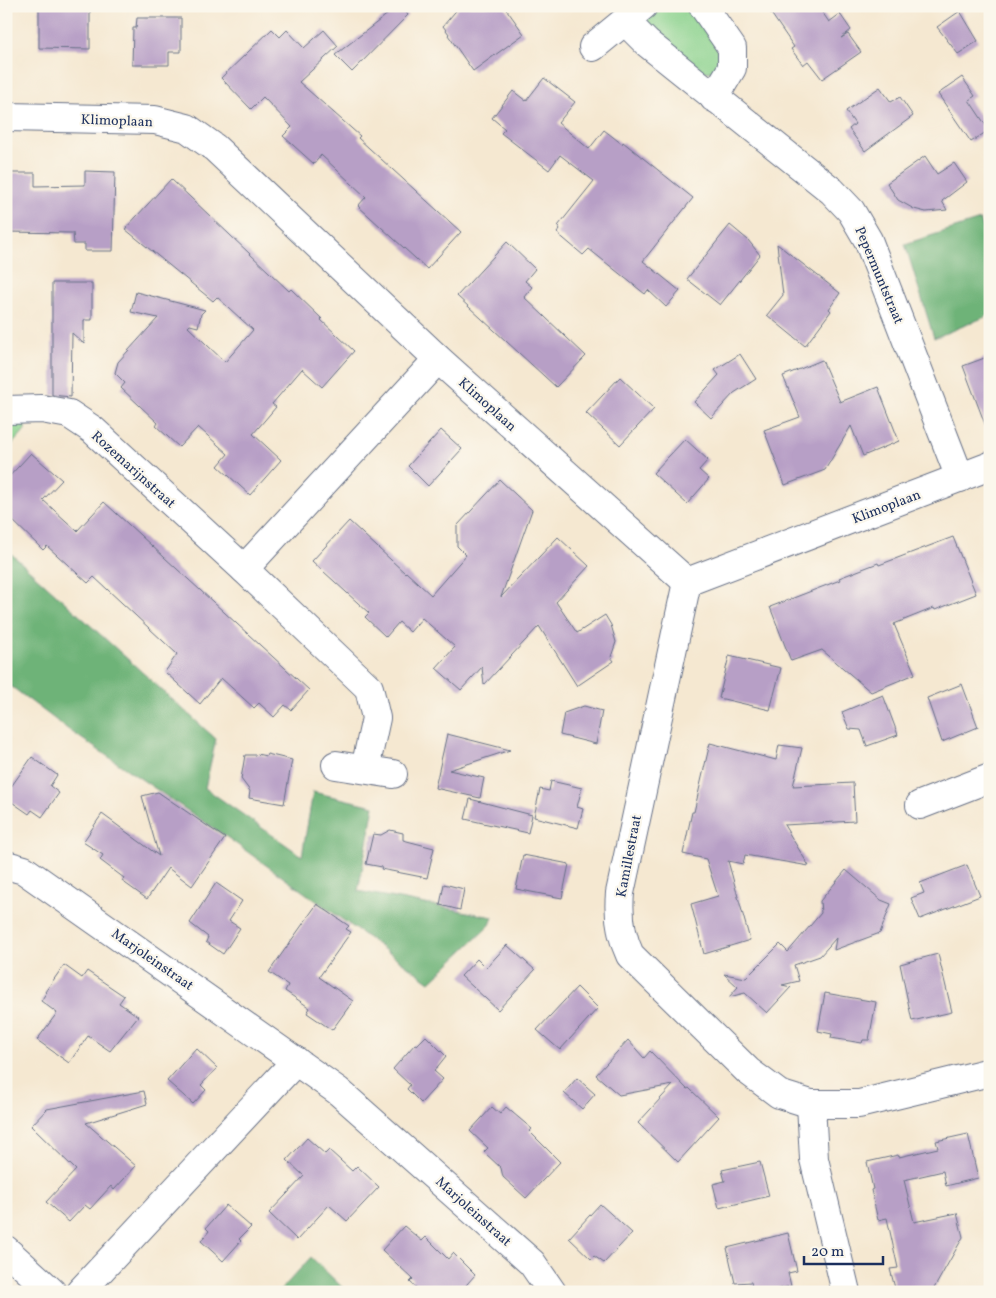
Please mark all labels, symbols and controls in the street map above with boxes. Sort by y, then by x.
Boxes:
street label: Klimoplaan [81,111,153,132]
street label: Pepermuntstraat [850,224,908,327]
street label: Klimoplaan [454,374,520,436]
street label: Rozemarijnstraat [87,427,179,513]
street label: Klimoplaan [849,486,924,529]
street label: Kamillestraat [612,813,647,899]
street label: Marjoleinstraat [107,925,197,996]
street label: Marjoleinstraat [431,1173,515,1251]
scale bar [804,1233,882,1265]
text: 20 m [811,1242,844,1263]

